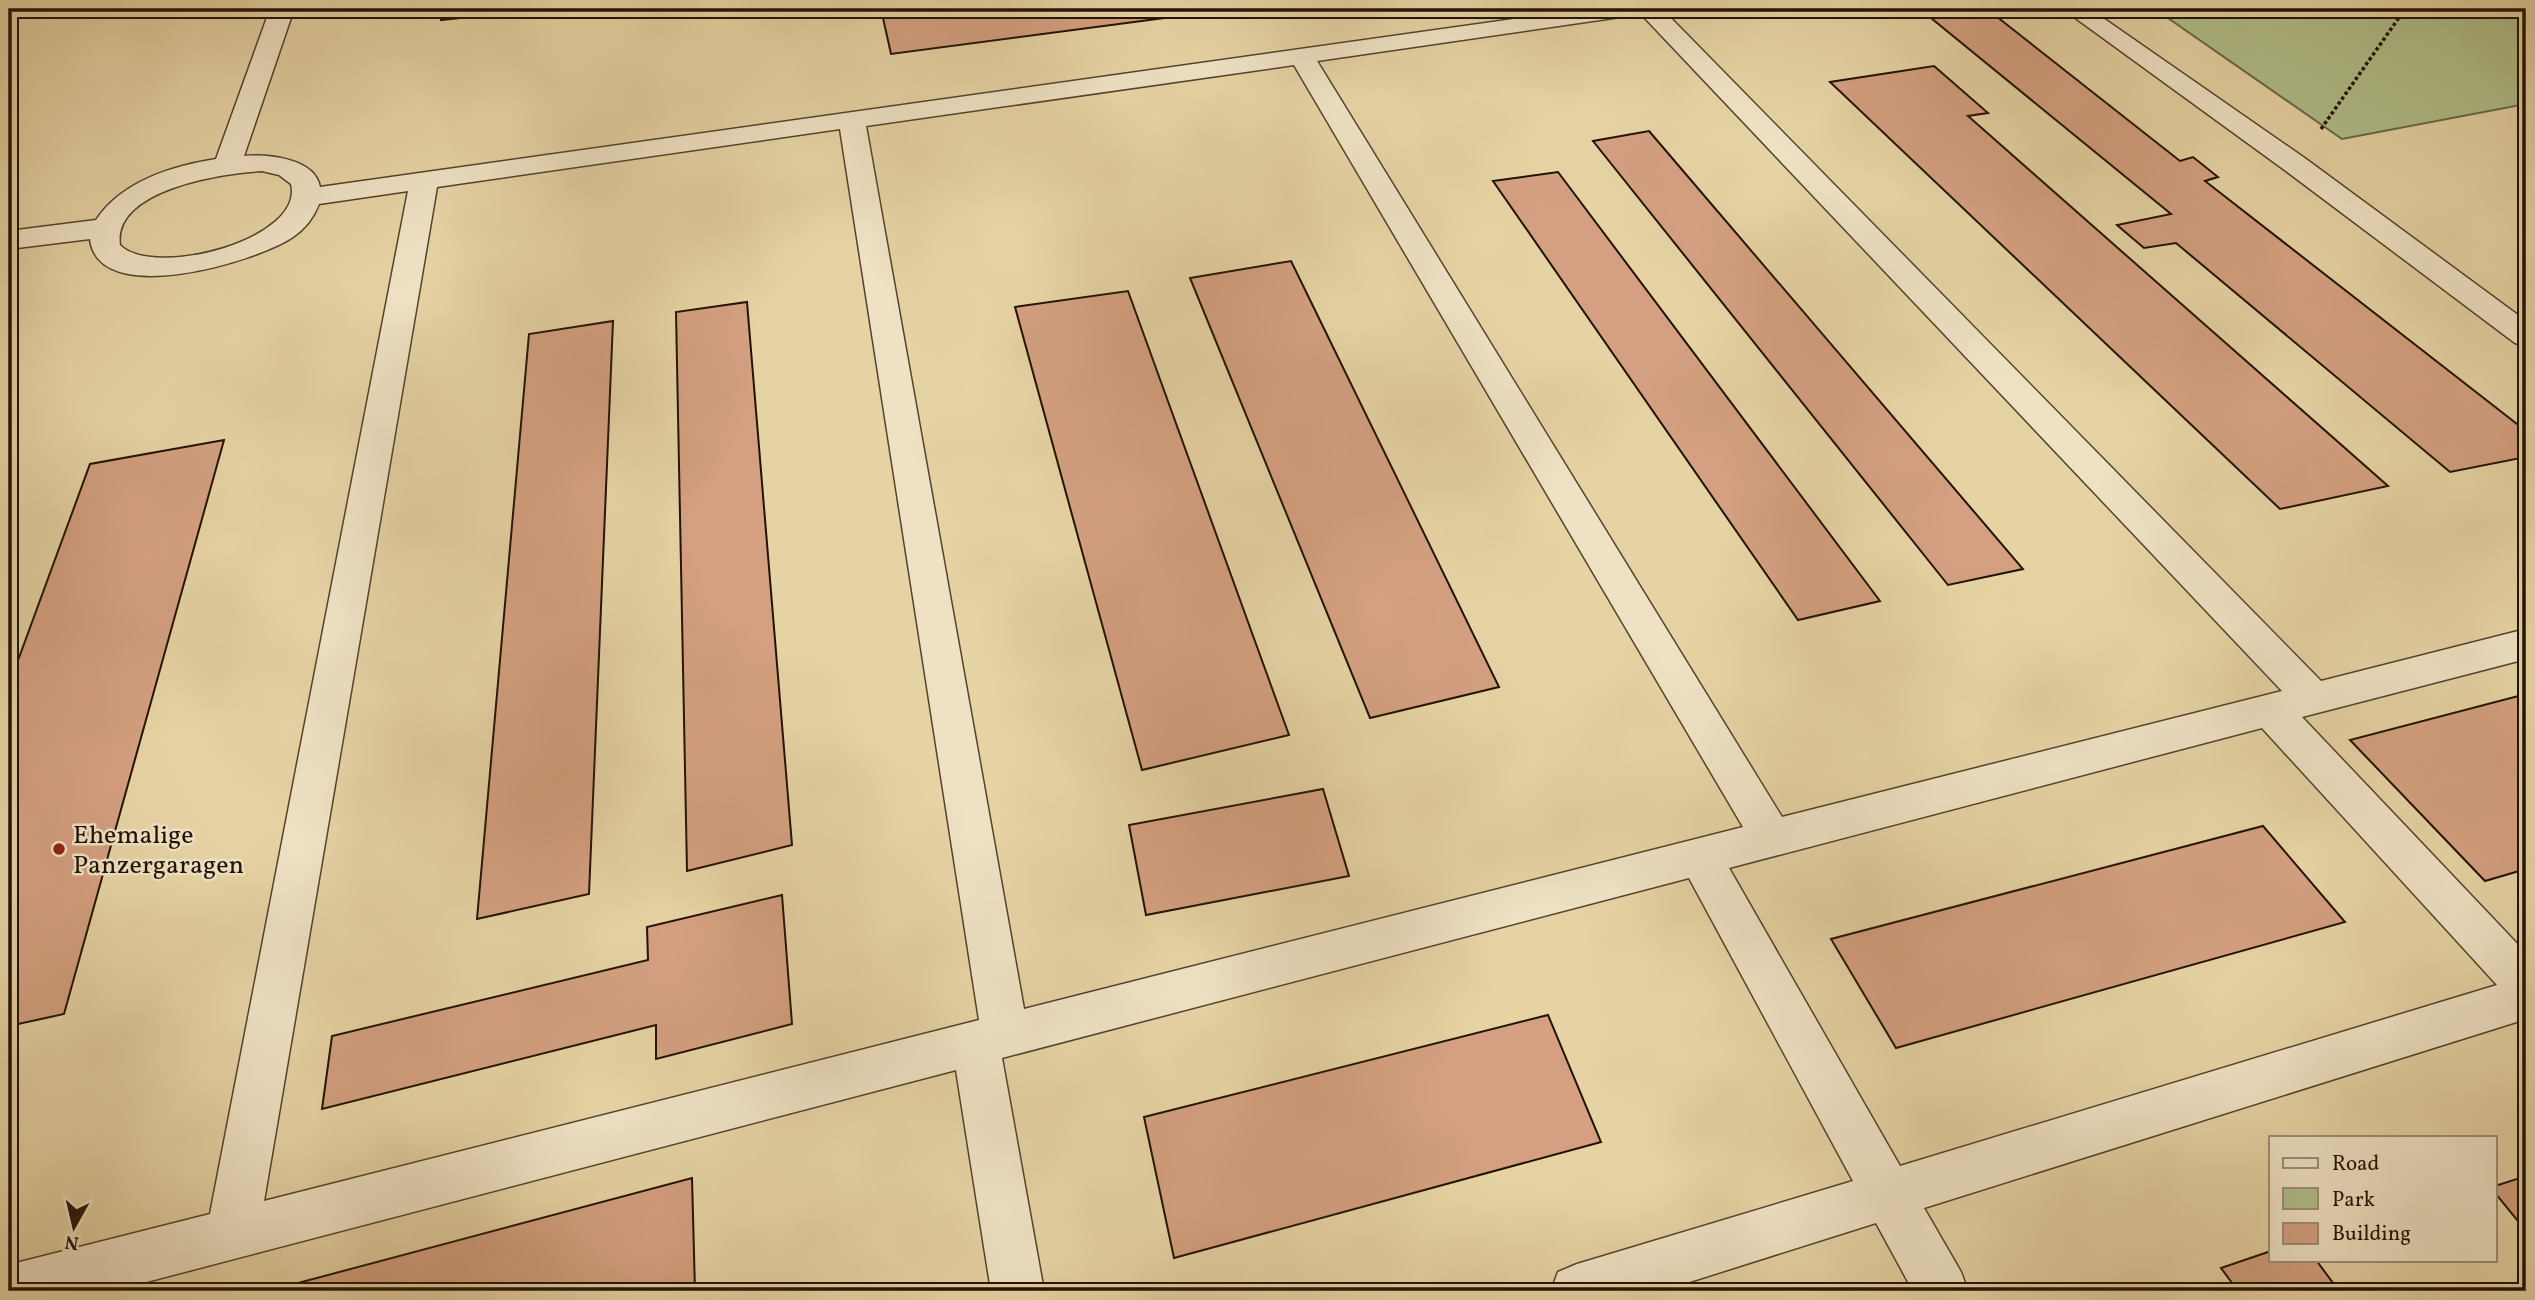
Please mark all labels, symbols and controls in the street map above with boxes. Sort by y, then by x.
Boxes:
place label: Ehemalige Panzergaragen [73,818,244,884]
marker: Ehemalige Panzergaragen [51,841,67,857]
legend [2269,1136,2496,1262]
text: Road [2332,1150,2379,1179]
text: Park [2332,1186,2375,1215]
north arrow [38,1192,108,1262]
text: Building [2332,1220,2411,1249]
text: N [63,1228,81,1256]

